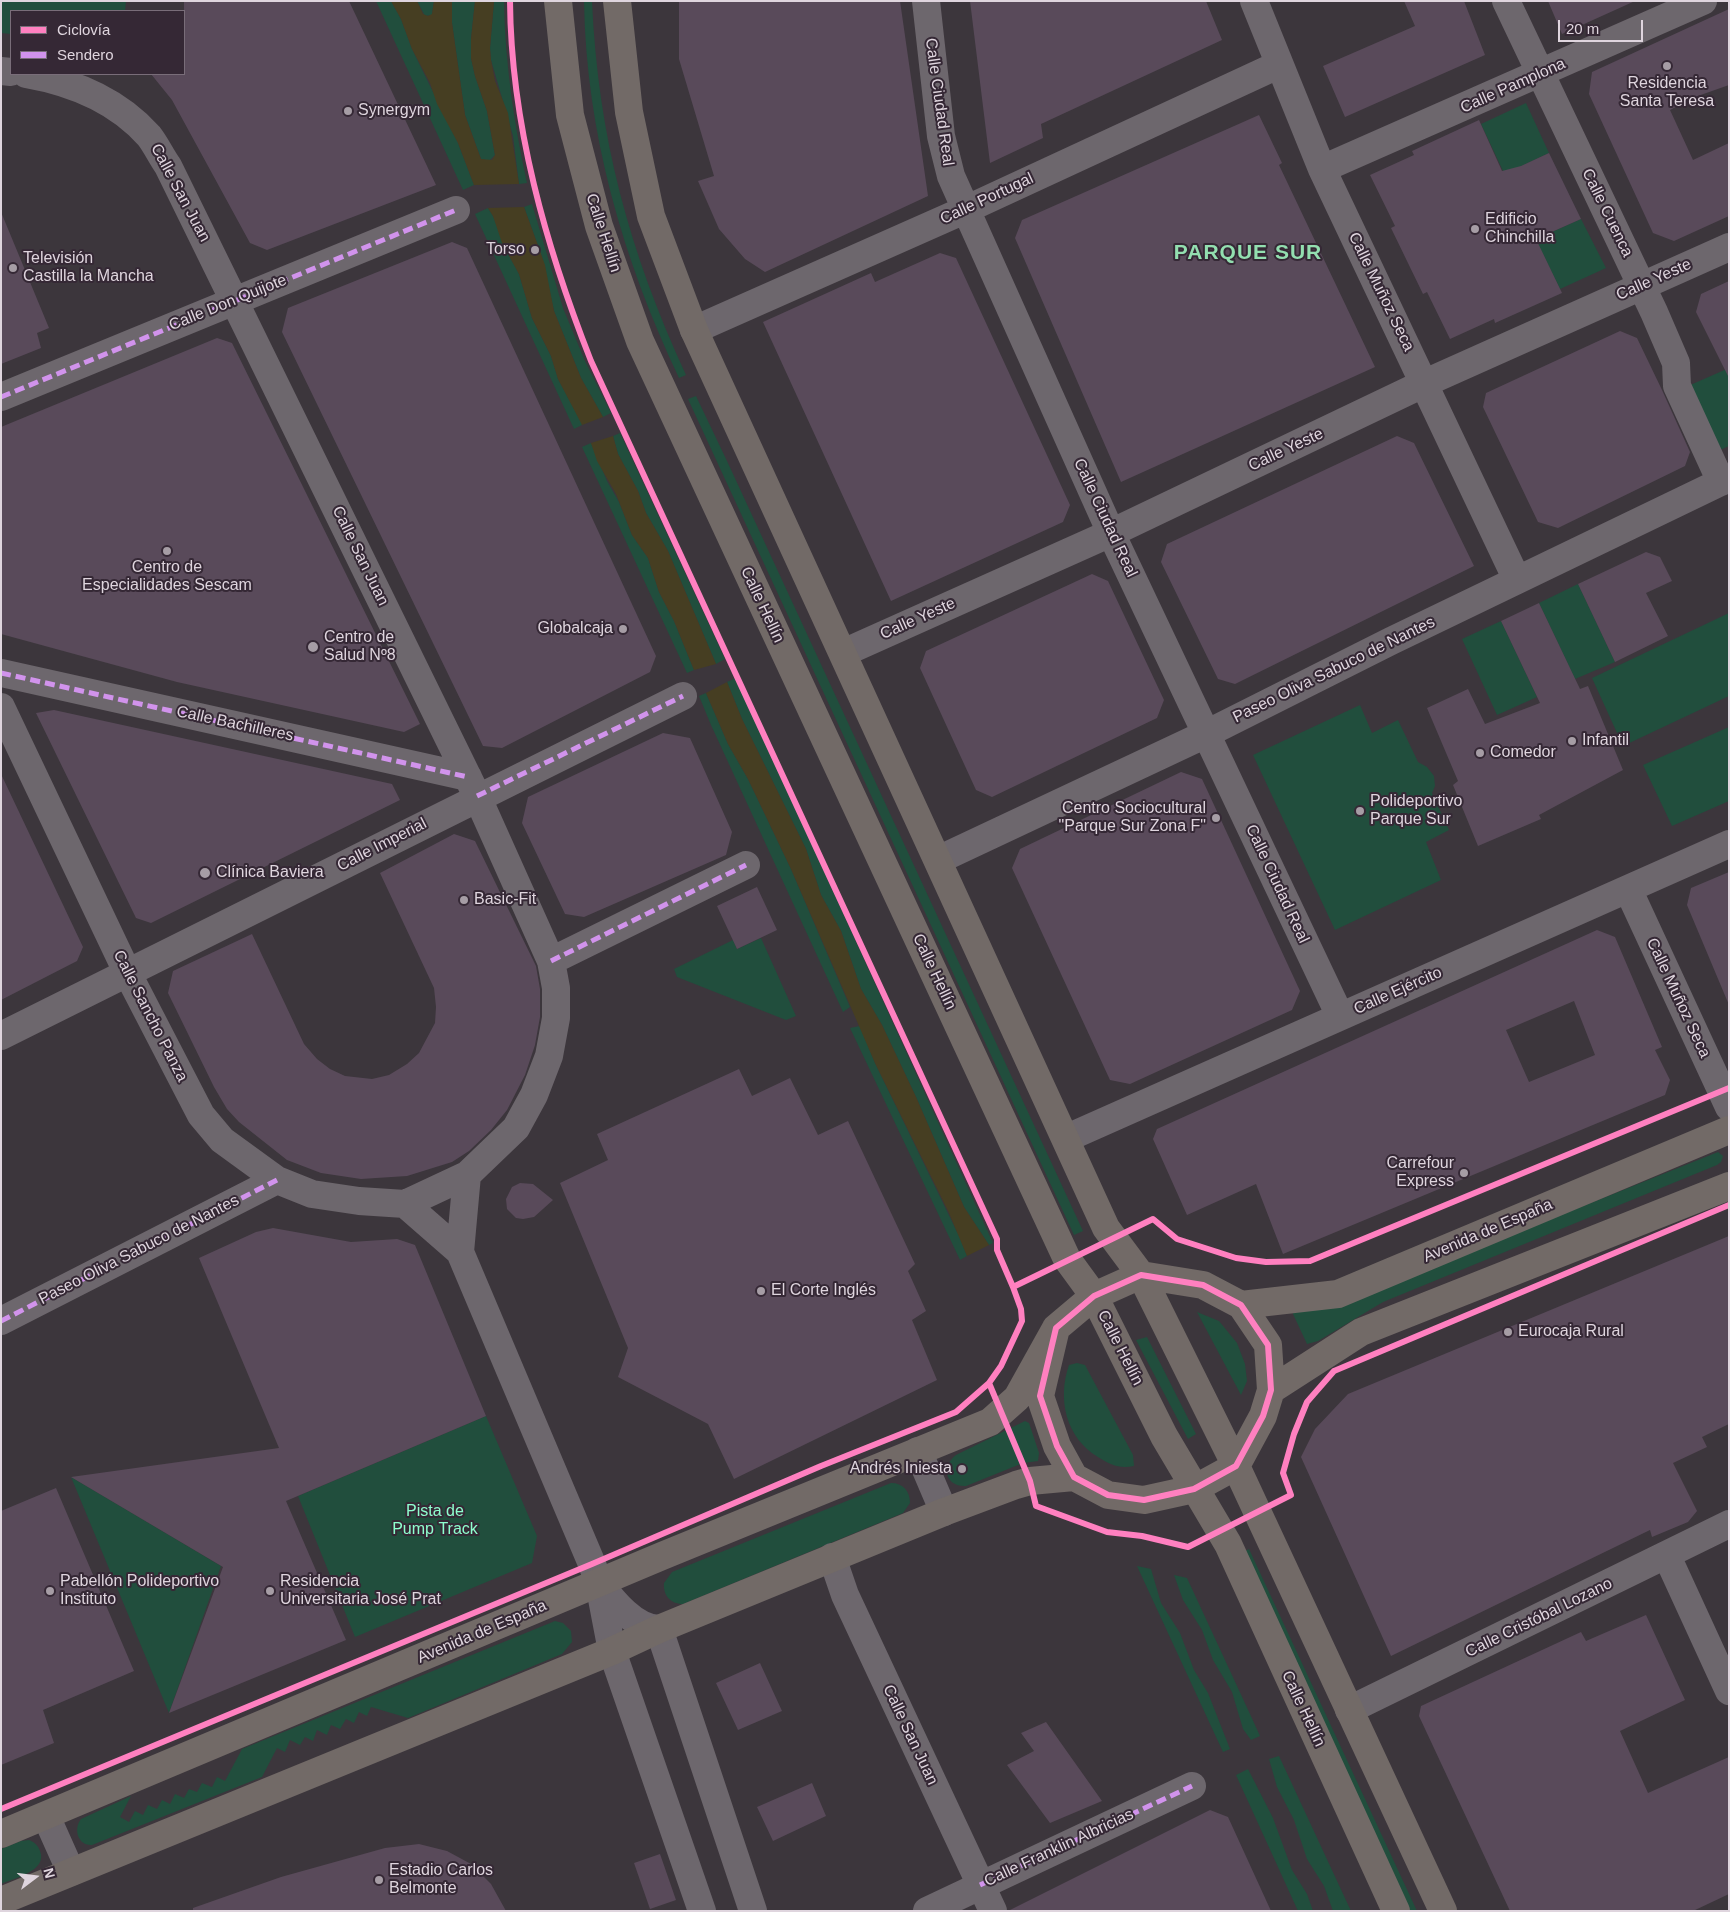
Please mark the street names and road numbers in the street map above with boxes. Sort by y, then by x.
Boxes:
street label: Calle Ciudad Real [921,37,957,167]
street label: Calle Pamplona [1458,54,1568,118]
street label: Calle San Juan [146,141,214,245]
street label: Calle Cuenca [1577,166,1637,260]
street label: Calle Portugal [937,169,1037,229]
street label: Calle Hellín [581,191,625,275]
street label: Calle Muñoz Seca [1344,229,1418,355]
street label: Calle Yeste [1613,255,1695,305]
street label: Calle Don Quijote [166,271,290,335]
street label: Calle Yeste [1246,424,1326,476]
street label: Calle Ciudad Real [1069,456,1141,580]
street label: Calle San Juan [328,503,392,609]
street label: Calle Hellín [736,564,788,646]
street label: Calle Yeste [877,594,959,644]
street label: Paseo Oliva Sabuco de Nantes [1230,613,1438,727]
street label: Calle Bachilleres [175,702,295,746]
street label: Calle Imperial [334,814,430,876]
street label: Calle Ciudad Real [1241,822,1313,946]
street label: Calle Hellín [908,931,960,1013]
street label: Calle Muñoz Seca [1642,935,1714,1061]
street label: Calle Sancho Panza [109,947,191,1085]
street label: Calle Ejército [1351,963,1445,1019]
street label: Paseo Oliva Sabuco de Nantes [36,1191,242,1309]
street label: Avenida de España [1421,1195,1555,1267]
street label: Calle Hellín [1093,1307,1147,1389]
street label: Calle Cristóbal Lozano [1462,1574,1616,1662]
street label: Avenida de España [415,1596,549,1668]
street label: Calle Hellín [1277,1668,1329,1750]
street label: Calle San Juan [878,1682,942,1788]
street label: Calle Franklin Albricias [981,1805,1137,1891]

